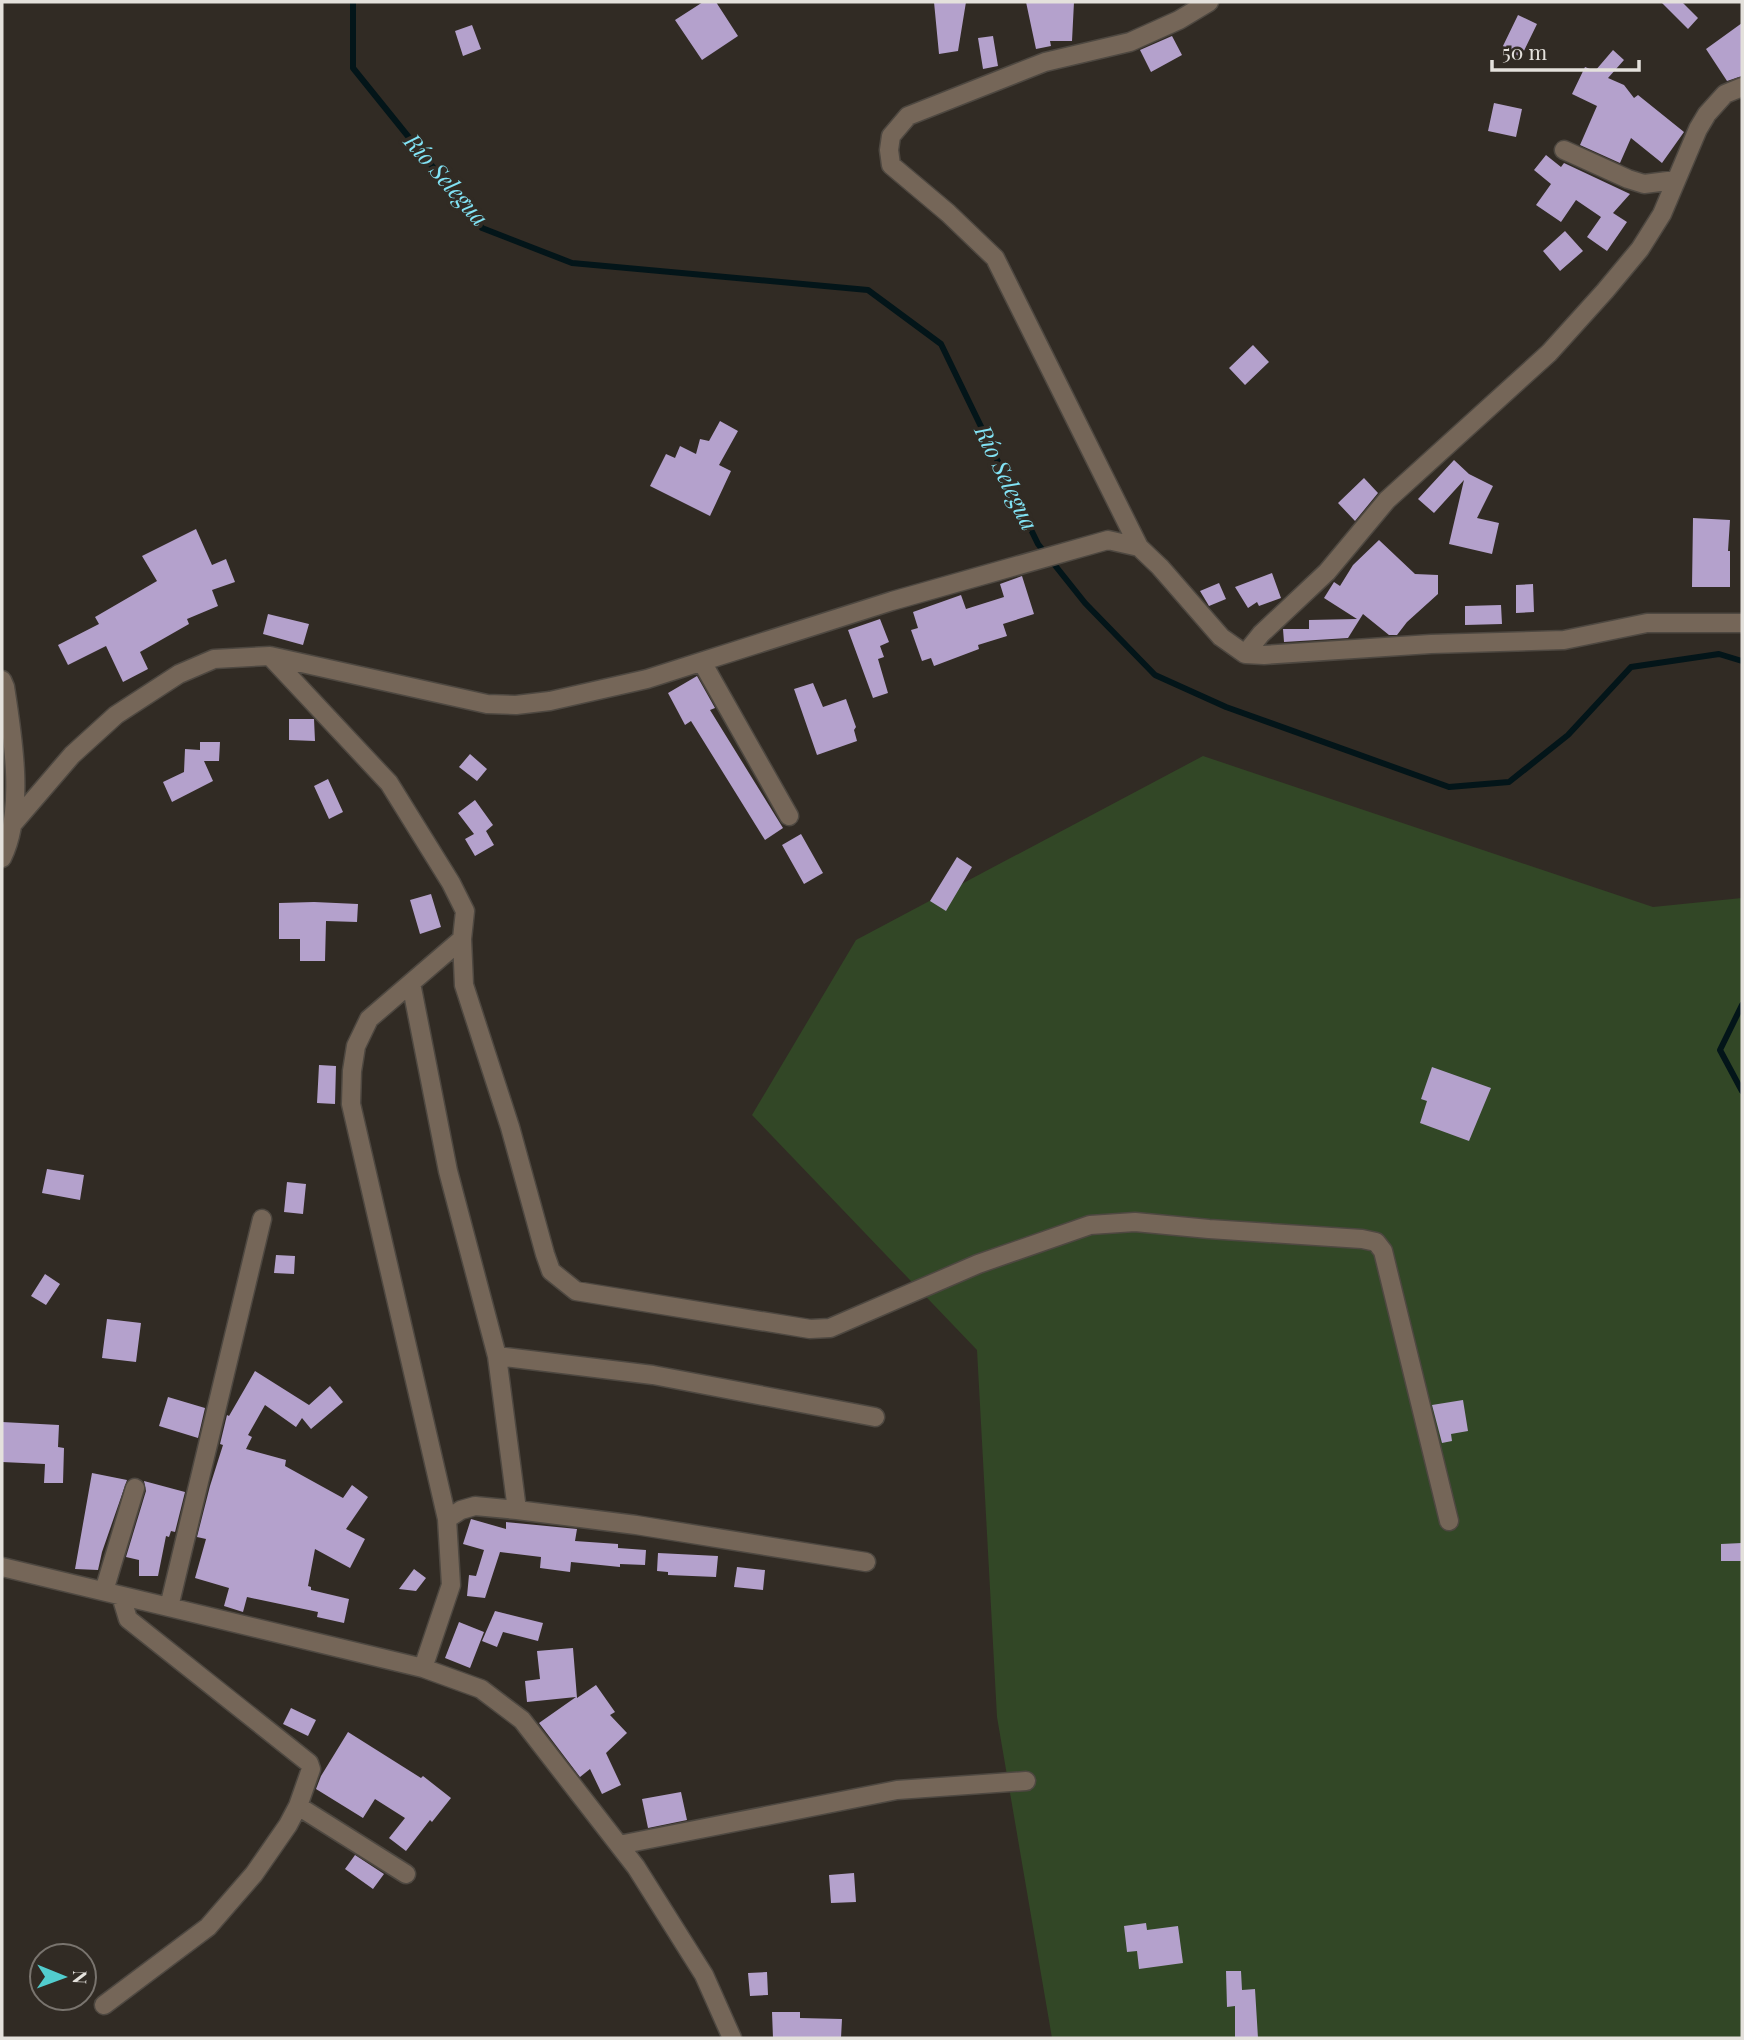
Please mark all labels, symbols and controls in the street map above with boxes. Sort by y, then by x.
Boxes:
scale bar [1492,28,1639,72]
text: 50 m [1502,37,1548,65]
water label: Río Selegua [398,125,496,232]
water label: Río Selegua [968,419,1046,535]
north arrow [28,1942,98,2012]
text: N [68,1970,94,1985]

